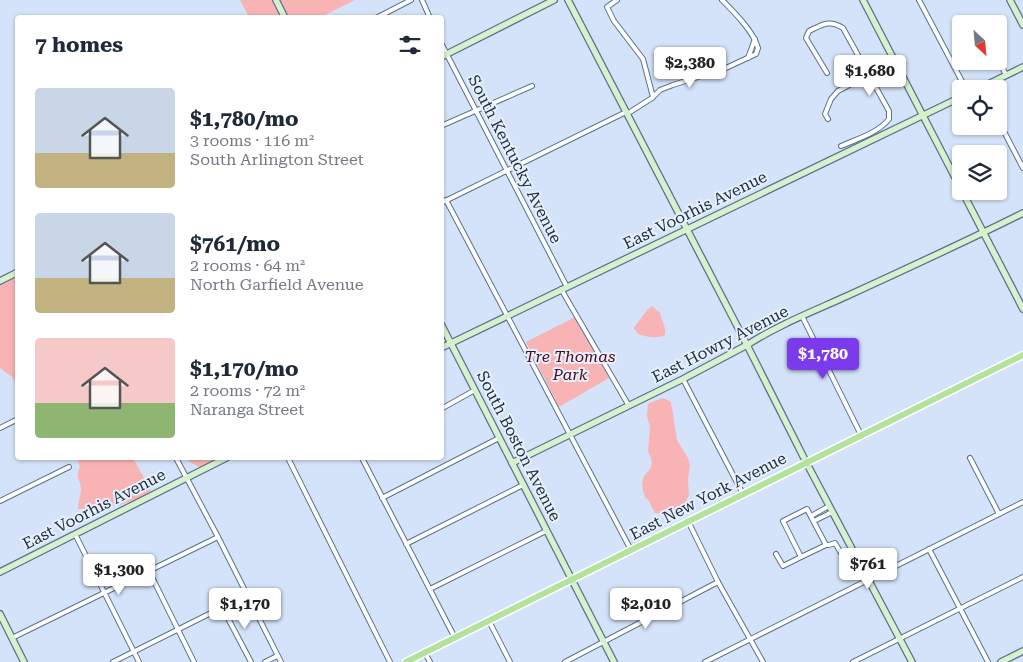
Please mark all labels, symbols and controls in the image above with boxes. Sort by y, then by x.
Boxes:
north arrow [952,15,1008,70]
map controls [952,15,1007,200]
icon: filters [396,31,424,59]
text: 7 homes [35,33,123,57]
pin: $2,380 [649,46,731,89]
text: $2,380 [665,53,715,72]
pin: $1,680 [829,54,911,97]
text: $1,680 [845,61,895,80]
street label: South Kentucky Avenue [464,72,566,247]
button: locate [952,80,1007,135]
text: $1,780/mo [190,107,299,131]
icon: home [75,108,135,168]
text: 3 rooms · 116 m² [190,131,314,150]
button: layers [952,145,1007,200]
text: South Arlington Street [190,150,364,169]
street label: East Voorhis Avenue [620,167,770,253]
text: $761/mo [190,232,280,256]
icon: home [75,233,135,293]
text: 2 rooms · 64 m² [190,256,305,275]
text: North Garfield Avenue [190,275,364,294]
street label: East Howry Avenue [649,301,791,387]
pin: $1,780 [782,338,864,380]
text: $1,780 [798,344,848,363]
park label: Tre Thomas Park [525,347,615,384]
text: $1,170/mo [190,357,299,381]
icon: home [75,358,135,418]
street label: South Boston Avenue [473,368,565,524]
text: 2 rooms · 72 m² [190,381,305,400]
text: Naranga Street [190,400,304,419]
street label: East New York Avenue [627,448,790,544]
street label: East Voorhis Avenue [19,465,169,553]
pin: $761 [838,548,898,590]
pin: $1,300 [78,554,160,596]
text: $761 [850,554,886,573]
text: $1,300 [94,560,144,579]
pin: $1,170 [204,588,286,630]
pin: $2,010 [605,588,687,630]
text: $1,170 [220,594,270,613]
text: $2,010 [621,594,671,613]

